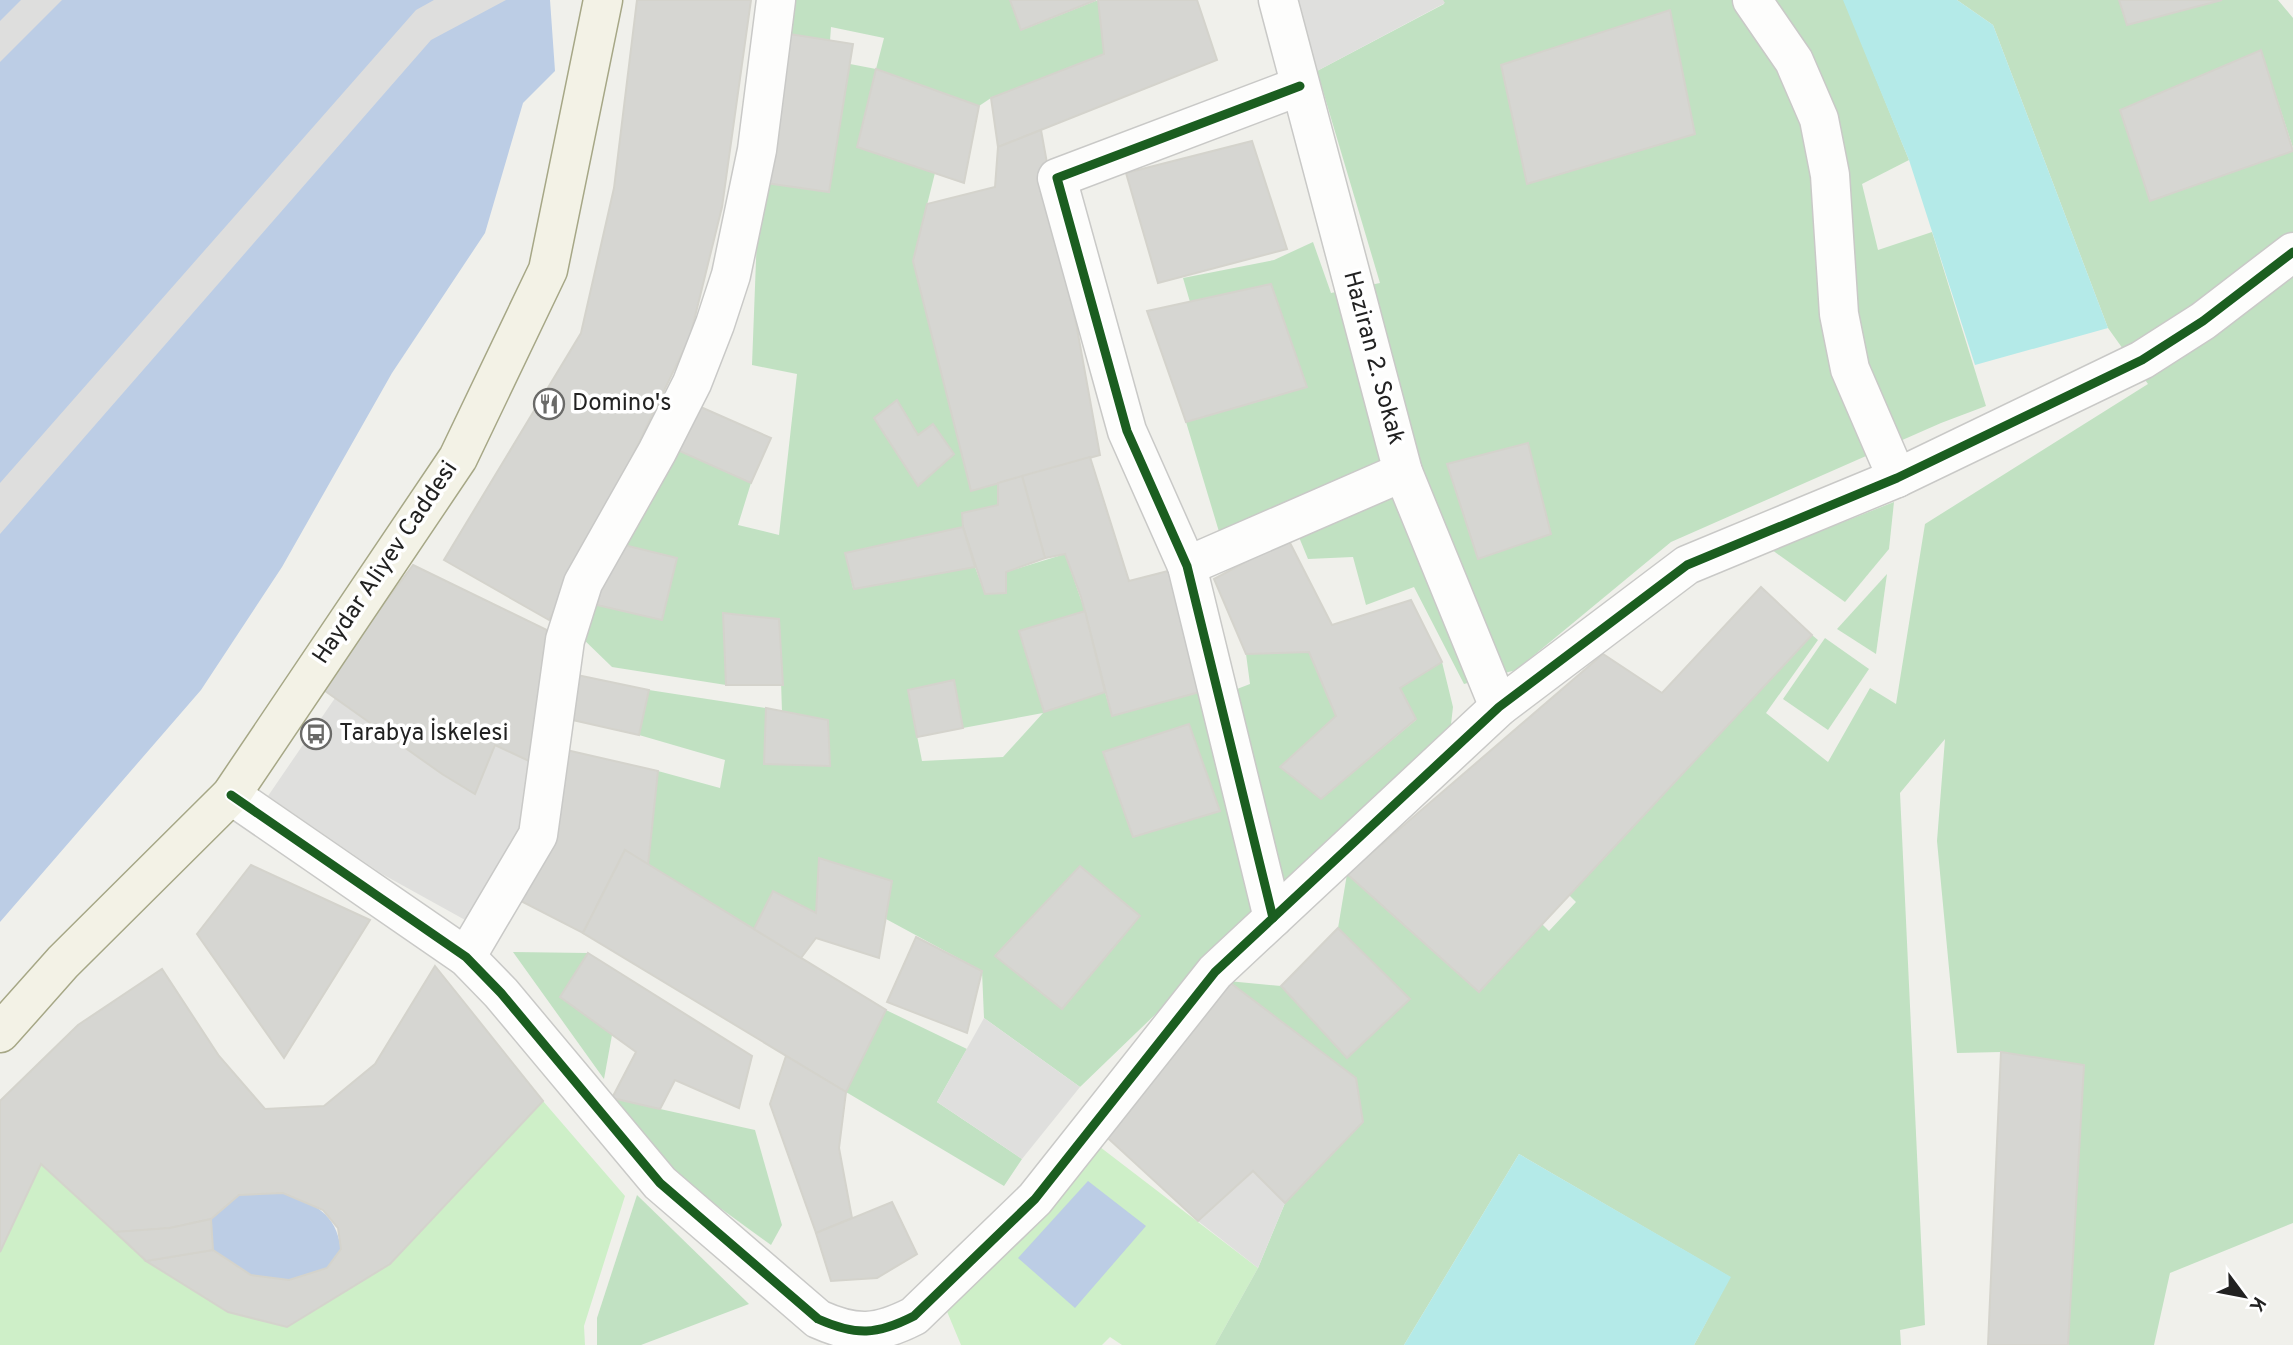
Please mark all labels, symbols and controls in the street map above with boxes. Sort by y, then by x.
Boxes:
street label: Haziran 2. Sokak [1335,268,1411,448]
restaurant icon: Domino's [532,387,566,421]
place label: Domino's [572,389,671,419]
street label: Haydar Aliyev Caddesi [307,456,465,670]
bus stop icon: Tarabya İskelesi [299,717,333,751]
place label: Tarabya İskelesi [339,718,509,749]
north arrow [2209,1261,2279,1331]
text: K [2243,1292,2270,1316]

